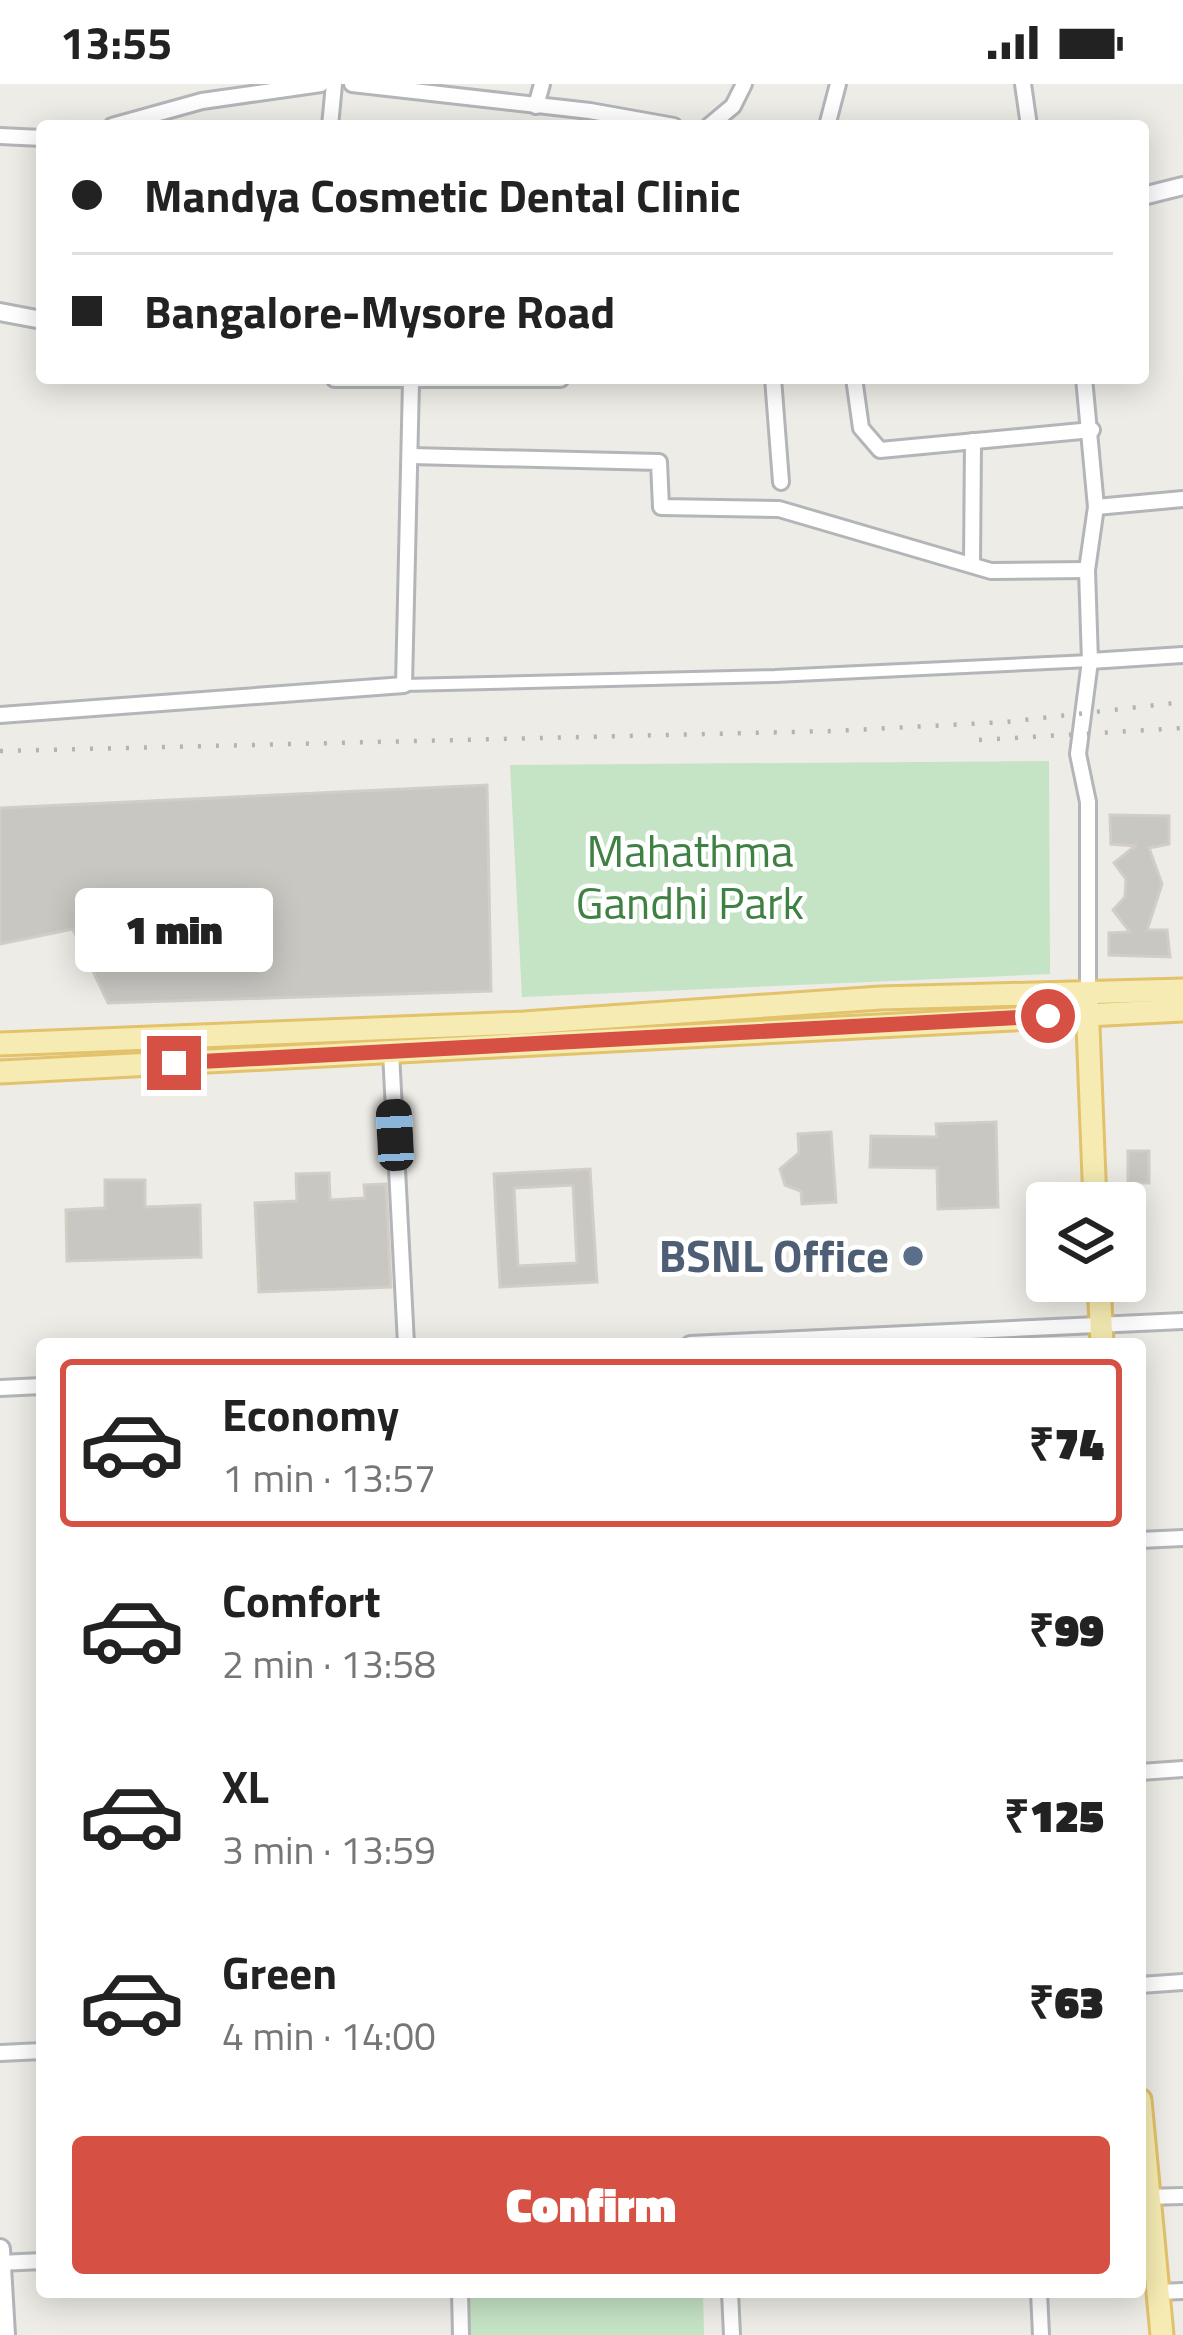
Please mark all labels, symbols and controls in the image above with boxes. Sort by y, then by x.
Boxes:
text: 13:55 [60,8,172,76]
text: Mandya Cosmetic Dental Clinic [144,161,741,229]
text: Bangalore-Mysore Road [144,277,615,345]
park label: Mahathma Gandhi Park [576,816,804,936]
callout: 1 min [75,889,273,973]
text: 1 min [126,900,222,959]
route start [1021,989,1075,1043]
route end [147,1036,201,1090]
car [375,1098,415,1172]
map controls [1026,1182,1146,1302]
button: layers [1026,1182,1146,1302]
place label: BSNL Office [659,1221,889,1289]
marker: BSNL Office [900,1243,926,1269]
text: Economy [222,1380,399,1448]
icon: car [78,1389,186,1497]
text: ₹74 [1029,1409,1104,1477]
text: 1 min · 13:57 [222,1448,436,1507]
text: Comfort [222,1566,381,1634]
icon: car [78,1575,186,1683]
text: ₹99 [1029,1595,1104,1663]
text: 2 min · 13:58 [222,1634,436,1693]
text: XL [222,1752,269,1820]
icon: car [78,1761,186,1869]
text: ₹125 [1004,1781,1104,1849]
text: 3 min · 13:59 [222,1820,436,1879]
text: Green [222,1938,337,2006]
icon: car [78,1947,186,2055]
text: ₹63 [1029,1967,1104,2035]
text: 4 min · 14:00 [222,2006,436,2065]
button: Confirm [72,2136,1110,2274]

